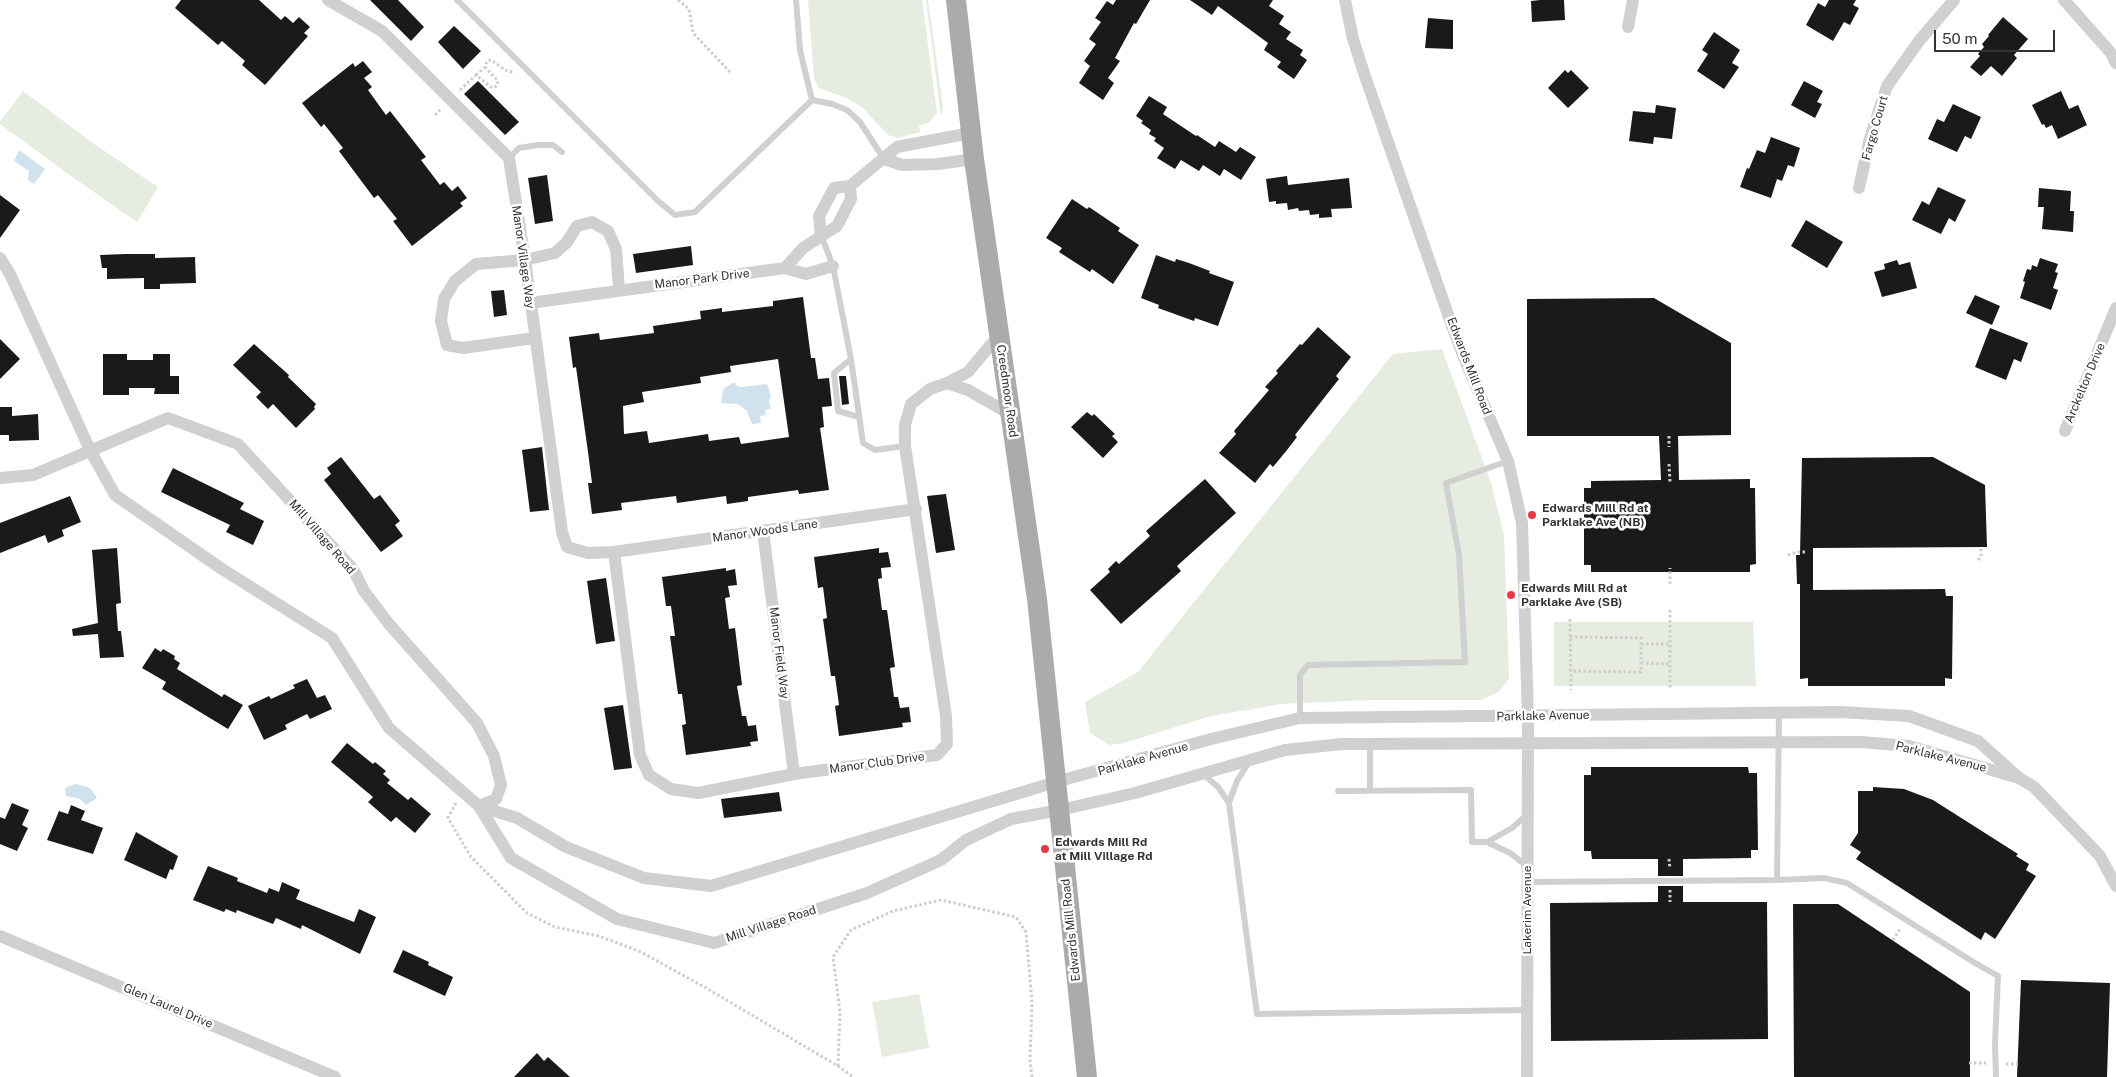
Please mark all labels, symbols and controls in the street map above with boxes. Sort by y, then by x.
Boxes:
scale bar [1936,20,2057,52]
text: 50 m [1942,30,1977,47]
street label: Fargo Court [1859,94,1891,162]
street label: Manor Village Way [509,204,537,310]
street label: Manor Park Drive [654,266,750,292]
street label: Edwards Mill Road [1444,315,1494,417]
street label: Arckelton Drive [2062,341,2108,425]
street label: Creedmoor Road [993,344,1021,438]
street label: Mill Village Road [286,497,358,577]
place label: Edwards Mill Rd at Parklake Ave (NB) [1542,501,1649,529]
marker: Edwards Mill Rd at Parklake Ave (NB) [1526,509,1538,521]
street label: Manor Woods Lane [711,516,819,546]
place label: Edwards Mill Rd at Parklake Ave (SB) [1521,581,1628,609]
marker: Edwards Mill Rd at Parklake Ave (SB) [1505,589,1517,601]
street label: Manor Field Way [766,606,792,700]
street label: Parklake Avenue [1496,708,1590,724]
street label: Parklake Avenue [1096,739,1190,779]
street label: Parklake Avenue [1894,739,1988,775]
street label: Manor Club Drive [828,749,926,777]
place label: Edwards Mill Rd at Mill Village Rd [1055,835,1153,863]
marker: Edwards Mill Rd at Mill Village Rd [1039,843,1051,855]
street label: Lakerim Avenue [1520,866,1534,954]
street label: Edwards Mill Road [1058,878,1084,982]
street label: Mill Village Road [724,903,818,945]
street label: Glen Laurel Drive [121,981,215,1031]

